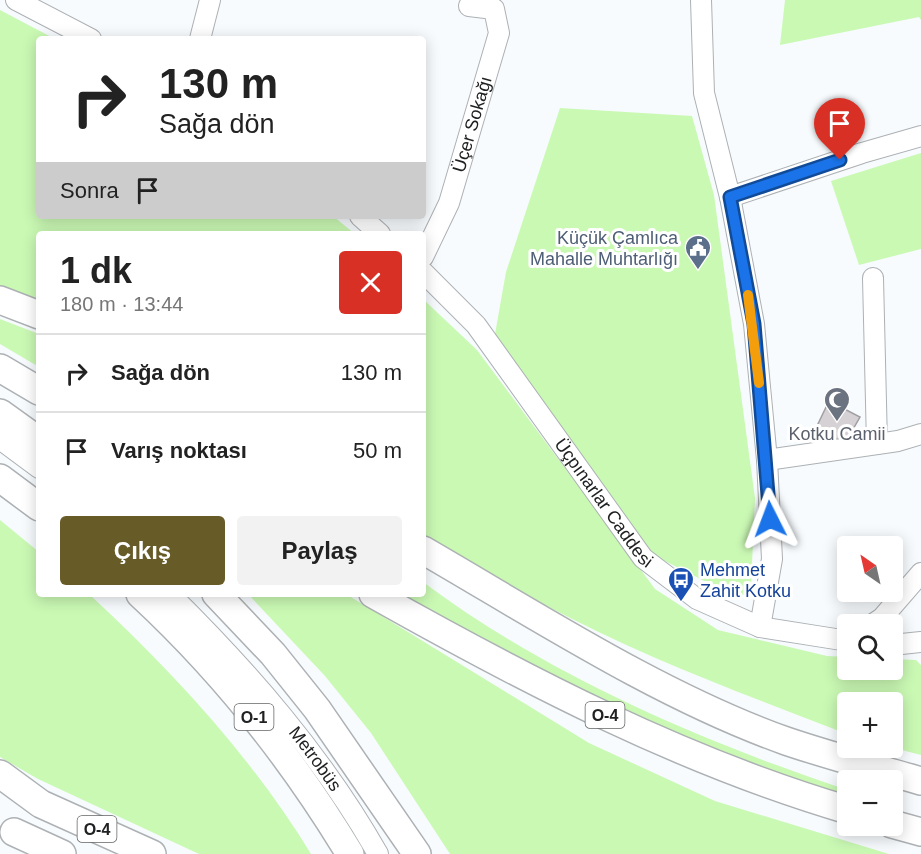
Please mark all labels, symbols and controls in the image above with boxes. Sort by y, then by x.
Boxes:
icon: right [60,60,138,138]
text: 130 m [159,60,278,107]
street label: Üçer Sokağı [449,74,496,175]
pin [814,98,865,160]
icon: arrive [823,107,856,140]
text: Sağa dön [159,109,275,139]
icon: arrive [131,174,164,207]
text: Sonra [60,178,119,203]
place label: Küçük Çamlıca Mahalle Muhtarlığı [530,228,679,269]
public building icon: Küçük Çamlıca Mahalle Muhtarlığı [683,233,713,271]
text: 1 dk [60,250,132,291]
button: close [339,251,402,314]
text: 180 m · 13:44 [60,293,183,315]
icon: right [60,357,93,390]
text: Sağa dön [111,360,210,385]
text: 130 m [341,360,402,385]
mosque icon: Kotku Camii [822,385,852,423]
place label: Kotku Camii [788,424,886,444]
icon: arrive [60,435,93,468]
street label: Üçpınarlar Caddesi [551,435,657,572]
text: Varış noktası [111,438,247,463]
text: 50 m [353,438,402,463]
position arrow [738,487,802,551]
button: Çıkış [60,516,225,585]
button: Paylaş [237,516,402,585]
north arrow [837,536,903,602]
map controls [837,536,903,836]
place label: Mehmet Zahit Kotku [700,560,791,601]
bus stop icon: Mehmet Zahit Kotku [666,565,696,603]
button: search [837,614,903,680]
button: + [837,692,903,758]
road number: O-4 [586,702,624,728]
road number: O-1 [234,704,274,730]
street label: Metrobüs [285,723,346,795]
button: − [837,770,903,836]
road number: O-4 [78,816,116,842]

